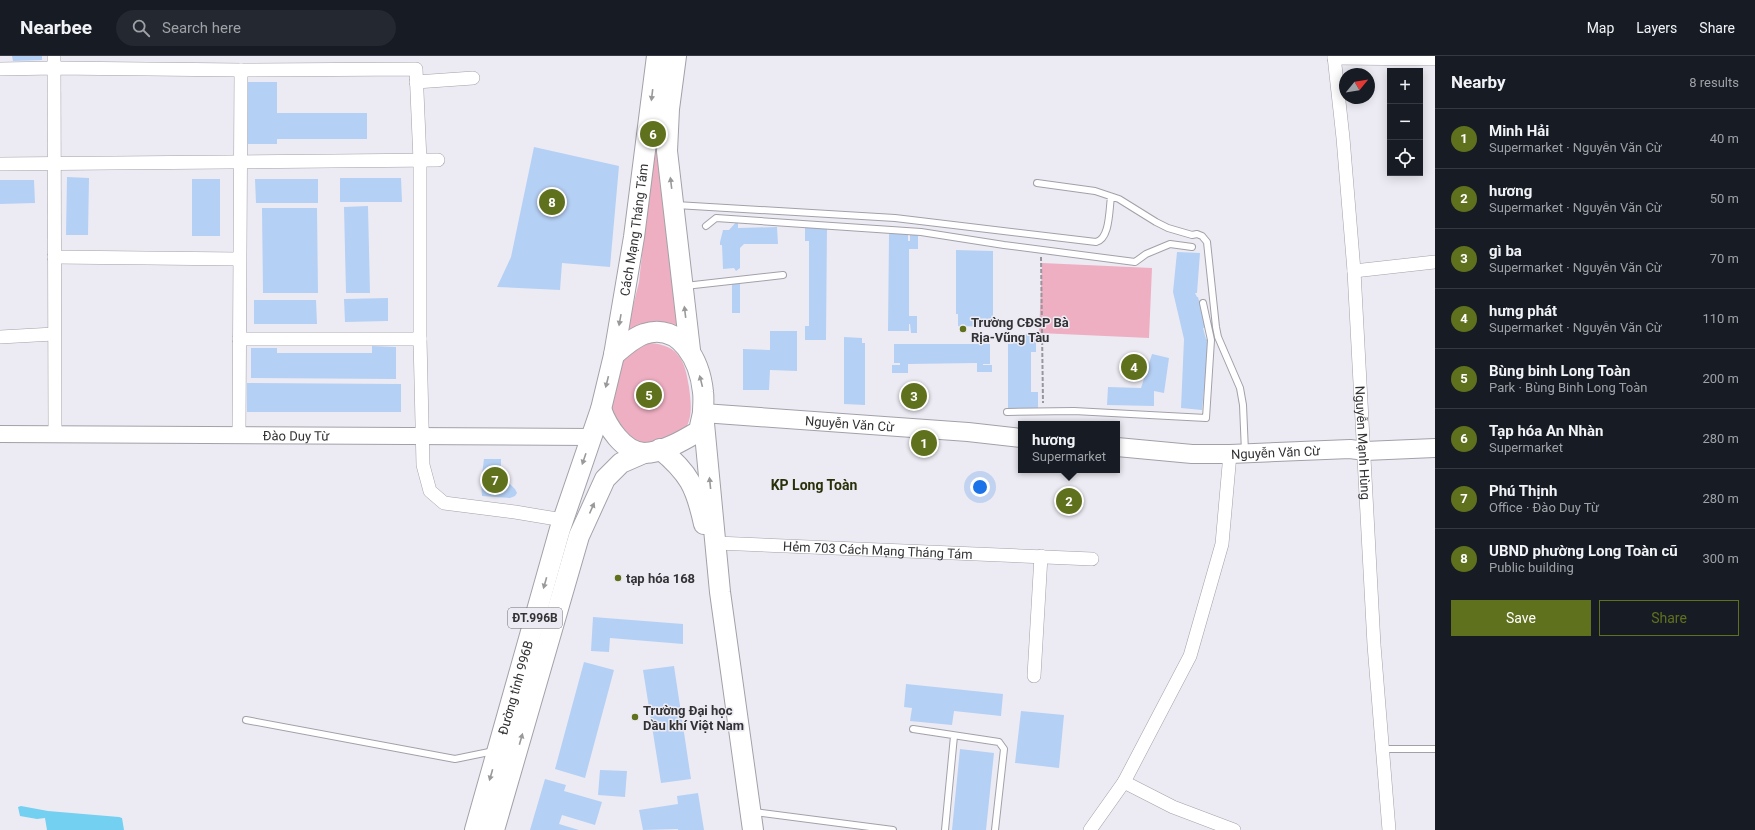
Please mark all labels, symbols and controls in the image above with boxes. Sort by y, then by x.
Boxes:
search box [116,10,396,46]
text: Nearbee [20,16,92,39]
icon: search [130,17,152,39]
text: Search here [162,19,241,37]
text: Map [1587,20,1614,36]
text: Layers [1636,20,1677,36]
text: Share [1699,20,1735,36]
north arrow [1339,68,1375,104]
map controls [1387,68,1423,176]
button: + [1387,68,1423,104]
text: Nearby [1451,72,1506,92]
text: 8 results [1689,75,1739,90]
one-way arrow [649,89,655,101]
button: − [1387,104,1423,140]
pin: 6 [640,119,666,149]
text: Minh Hải [1489,122,1549,140]
text: 1 [1460,131,1468,146]
text: 40 m [1710,131,1739,146]
button: locate [1387,140,1423,176]
text: Supermarket · Nguyễn Văn Cừ [1489,140,1662,155]
street label: Cách Mạng Tháng Tám [617,163,651,297]
one-way arrow [668,176,674,189]
text: hương [1489,182,1532,200]
pin: 8 [539,187,565,217]
text: 2 [1460,191,1468,206]
text: 50 m [1710,191,1739,206]
text: Supermarket · Nguyễn Văn Cừ [1489,200,1662,215]
text: gì ba [1489,242,1522,260]
text: 3 [1460,251,1468,266]
text: 70 m [1710,251,1739,266]
text: Supermarket · Nguyễn Văn Cừ [1489,260,1662,275]
text: hưng phát [1489,302,1557,320]
one-way arrow [682,306,688,318]
text: 4 [1460,311,1468,326]
text: 110 m [1702,311,1739,326]
one-way arrow [617,314,623,326]
place label: Trường CĐSP Bà Rịa-Vũng Tàu [971,315,1069,345]
text: Supermarket · Nguyễn Văn Cừ [1489,320,1662,335]
marker: Trường CĐSP Bà Rịa-Vũng Tàu [958,324,968,334]
pin: 4 [1121,352,1147,382]
text: Bùng binh Long Toàn [1489,362,1630,380]
text: 5 [1460,371,1468,386]
text: 200 m [1702,371,1739,386]
one-way arrow [697,375,703,387]
one-way arrow [604,376,610,388]
pin: 5 [636,380,662,410]
text: Park · Bùng Binh Long Toàn [1489,380,1648,395]
pin: 3 [901,381,927,411]
street label: Nguyễn Mạnh Hùng [1353,385,1374,500]
street label: Nguyễn Văn Cừ [805,413,896,434]
popup [1018,421,1120,473]
text: Tạp hóa An Nhàn [1489,422,1603,440]
street label: Đào Duy Từ [263,428,330,443]
pin: 1 [911,428,937,458]
text: hương [1032,431,1075,449]
text: 6 [1460,431,1468,446]
text: 280 m [1702,431,1739,446]
text: Supermarket [1489,440,1563,455]
street label: Nguyễn Văn Cừ [1231,443,1321,461]
text: Supermarket [1032,449,1106,464]
one-way arrow [581,453,587,465]
pin: 7 [482,465,508,495]
one-way arrow [707,477,713,489]
district label: KP Long Toàn [771,477,857,493]
your location [970,477,990,497]
text: Phú Thịnh [1489,482,1557,500]
pin: 2 [1056,486,1082,516]
text: 7 [1460,491,1468,506]
text: 280 m [1702,491,1739,506]
text: Office · Đào Duy Từ [1489,500,1599,515]
one-way arrow [589,502,595,513]
street label: Hẻm 703 Cách Mạng Tháng Tám [783,538,973,561]
text: UBND phường Long Toàn cũ [1489,542,1678,560]
text: 8 [1460,551,1468,566]
text: 300 m [1702,551,1739,566]
text: Public building [1489,560,1574,575]
place label: tạp hóa 168 [626,571,695,586]
marker: tạp hóa 168 [613,573,623,583]
one-way arrow [542,577,548,589]
button: Save [1451,600,1591,636]
button: Share [1599,600,1739,636]
road number: ĐT.996B [508,608,562,628]
street label: Đường tỉnh 996B [495,639,536,736]
place label: Trường Đại học Dầu khí Việt Nam [643,703,744,733]
marker: Trường Đại học Dầu khí Việt Nam [630,712,640,722]
one-way arrow [518,733,524,745]
one-way arrow [488,770,494,782]

